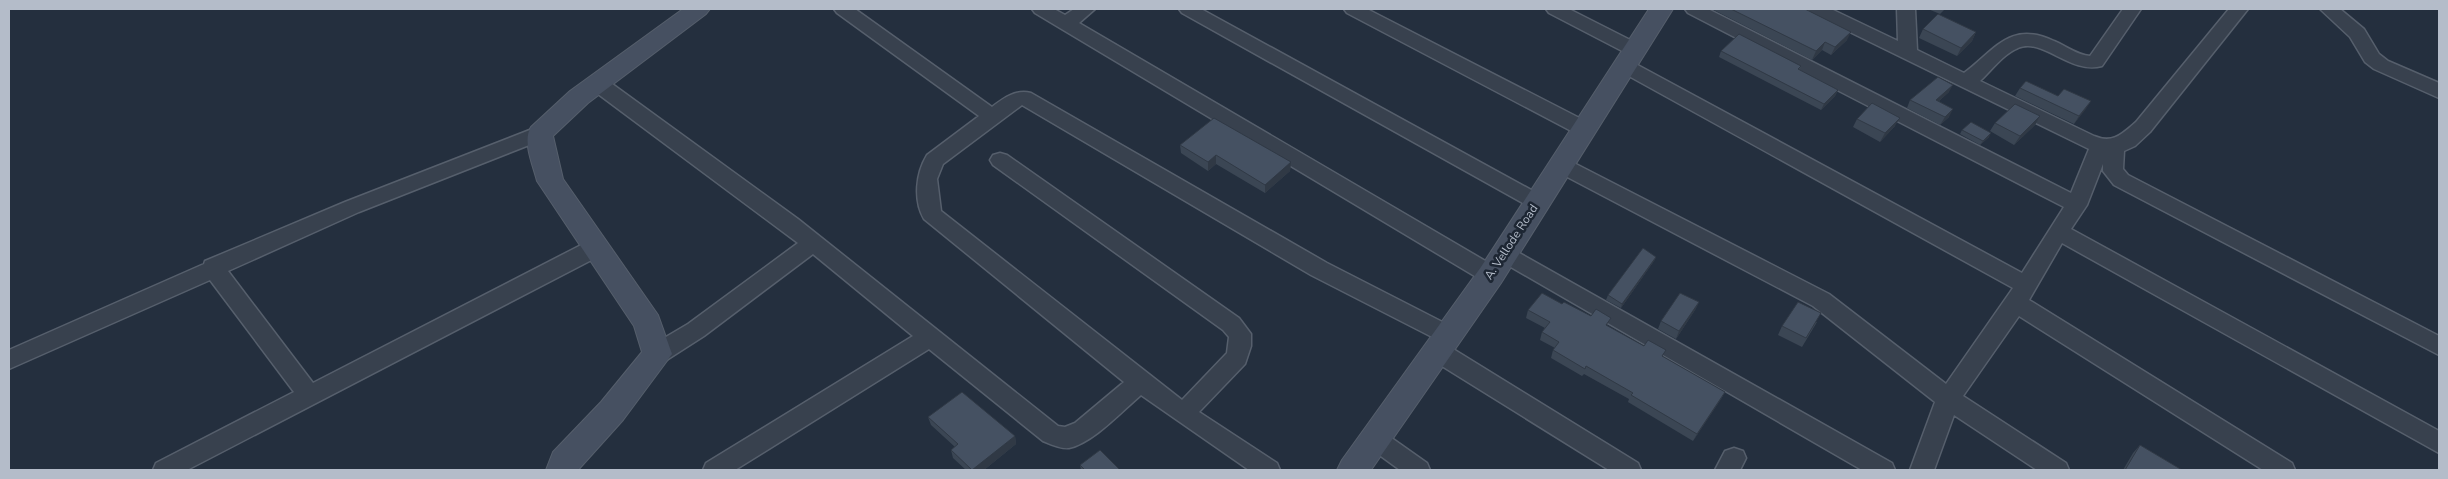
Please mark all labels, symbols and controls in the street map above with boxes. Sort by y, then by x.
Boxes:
street label: A. Vellode Road [1481,201,1541,283]

